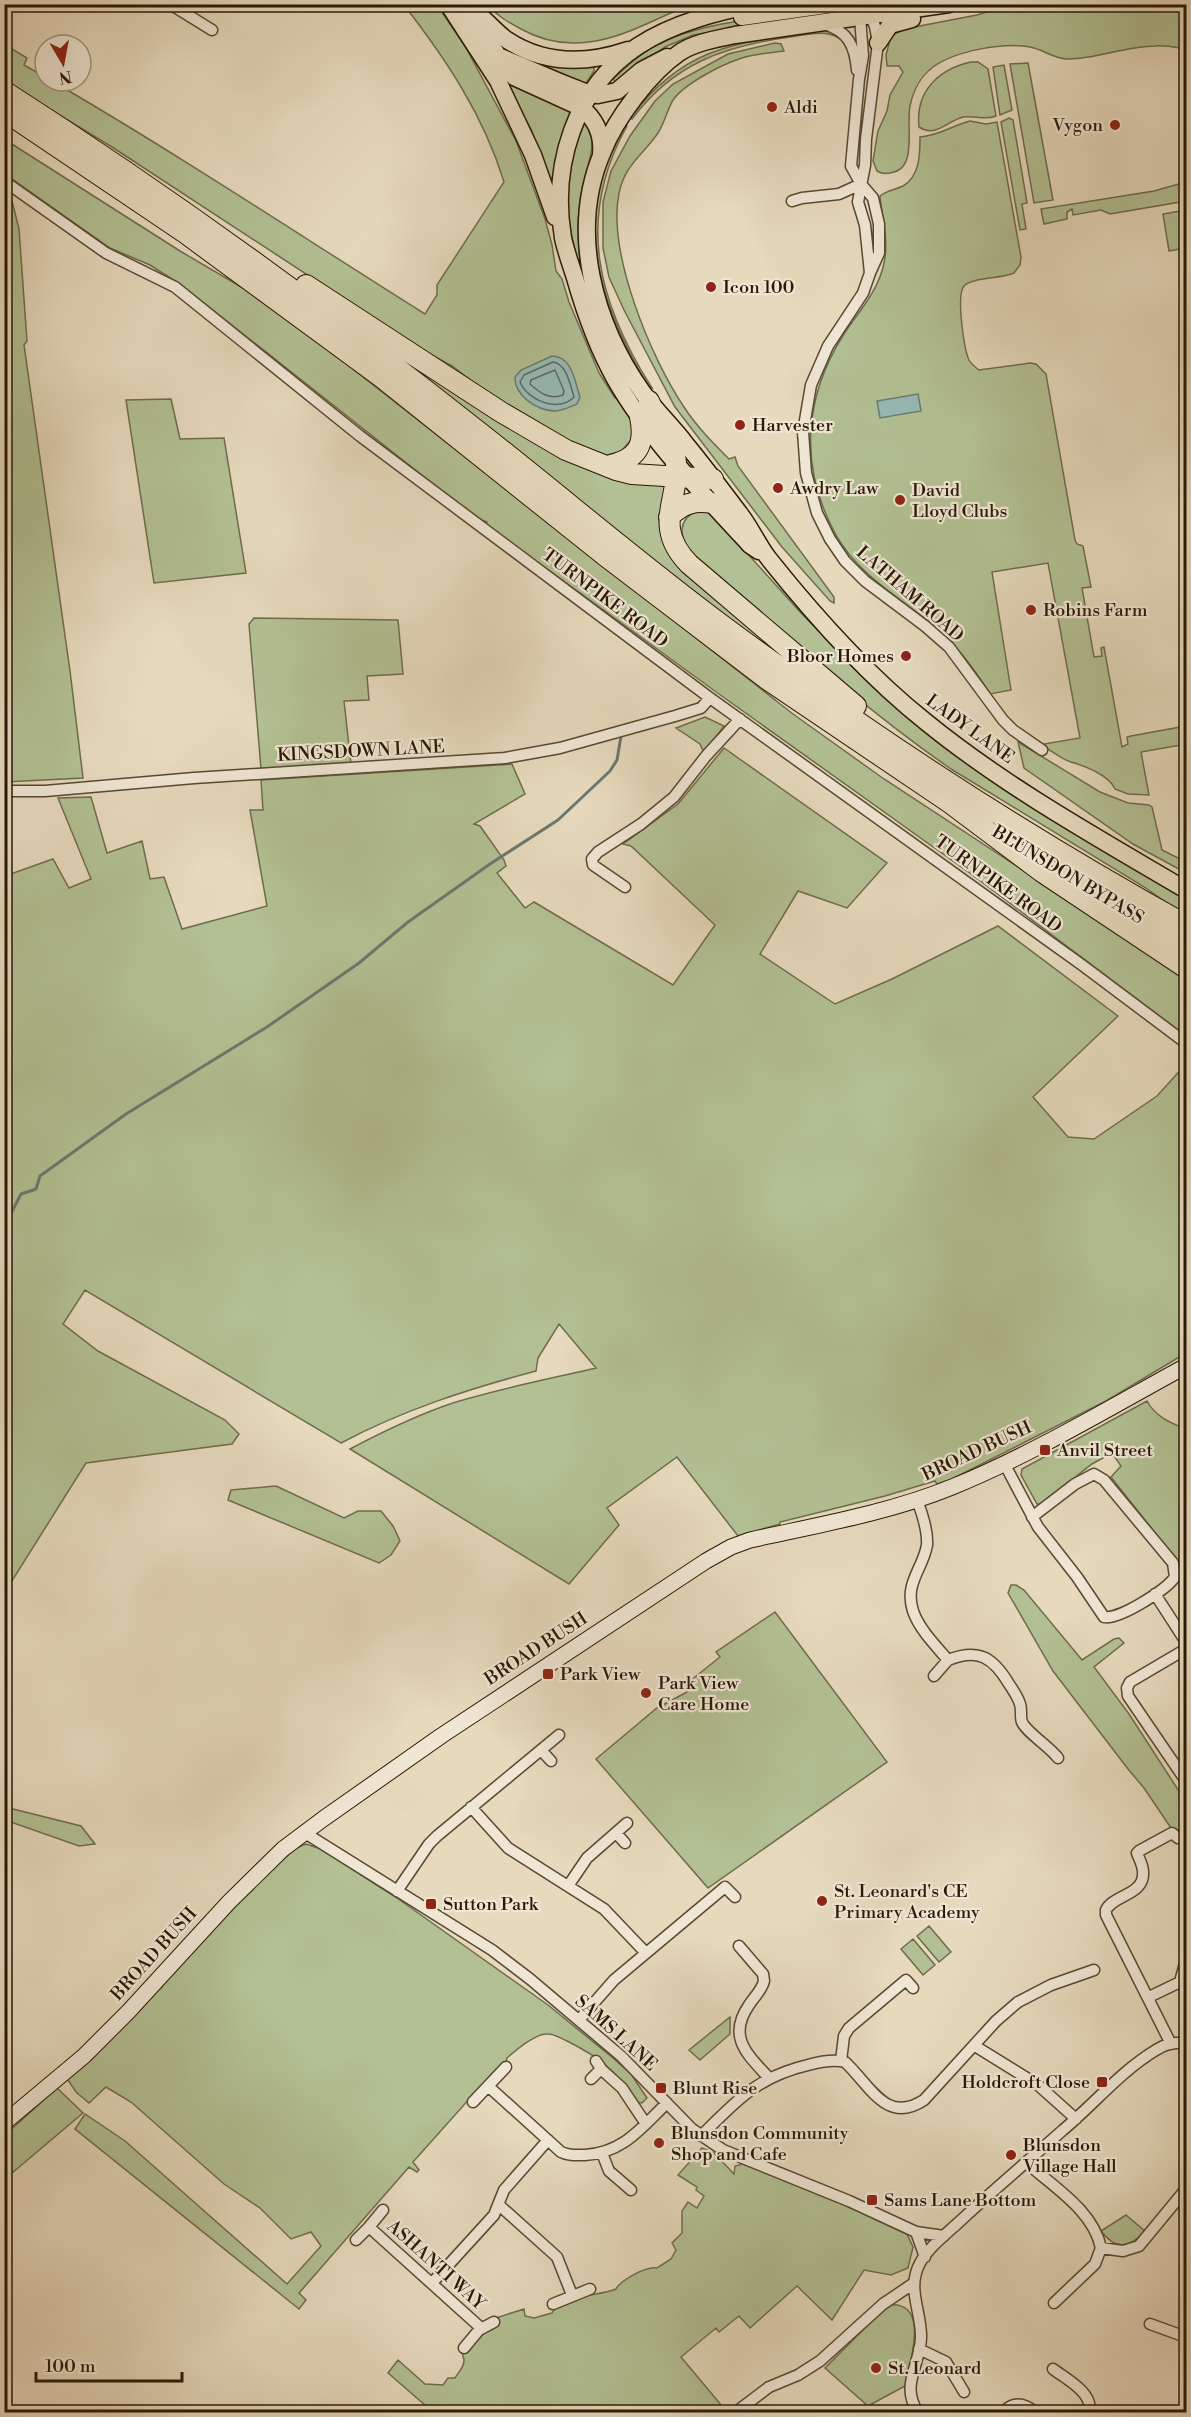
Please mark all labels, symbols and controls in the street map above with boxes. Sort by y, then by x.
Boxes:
north arrow [33,33,93,93]
text: N [57,66,73,88]
place label: Aldi [783,96,818,119]
marker: Aldi [765,100,779,114]
place label: Vygon [1051,114,1103,137]
marker: Vygon [1108,118,1122,132]
place label: Icon 100 [723,276,795,299]
marker: Icon 100 [704,280,718,294]
place label: Harvester [752,414,833,437]
marker: Harvester [733,418,747,432]
place label: Awdry Law [789,477,879,500]
place label: David Lloyd Clubs [912,479,1008,523]
marker: Awdry Law [771,481,785,495]
marker: David Lloyd Clubs [893,493,907,507]
street label: LATHAM ROAD [851,541,969,647]
street label: TURNPIKE ROAD [537,543,673,653]
place label: Robins Farm [1043,599,1148,622]
marker: Robins Farm [1024,603,1038,617]
place label: Bloor Homes [786,645,894,668]
marker: Bloor Homes [899,649,913,663]
street label: LADY LANE [921,689,1019,769]
street label: KINGSDOWN LANE [277,735,445,767]
street label: BLUNSDON BYPASS [987,820,1148,929]
street label: TURNPIKE ROAD [930,830,1066,938]
street label: BROAD BUSH [918,1415,1036,1487]
place label: Anvil Street [1056,1439,1153,1462]
marker: Anvil Street [1038,1443,1052,1457]
street label: BROAD BUSH [479,1607,592,1691]
place label: Park View [560,1663,641,1686]
marker: Park View [541,1667,555,1681]
place label: Park View Care Home [658,1672,749,1716]
marker: Park View Care Home [639,1686,653,1700]
place label: St. Leonard's CE Primary Academy [834,1880,980,1924]
place label: Sutton Park [443,1893,540,1916]
marker: St. Leonard's CE Primary Academy [815,1894,829,1908]
marker: Sutton Park [424,1897,438,1911]
street label: BROAD BUSH [105,1902,202,2006]
street label: SAMS LANE [570,1990,662,2076]
place label: Holdcroft Close [961,2071,1090,2094]
marker: Holdcroft Close [1095,2075,1109,2089]
place label: Blunt Rise [672,2077,757,2100]
marker: Blunt Rise [654,2081,668,2095]
place label: Blunsdon Community Shop and Cafe [670,2122,849,2166]
place label: Blunsdon Village Hall [1022,2134,1117,2178]
marker: Blunsdon Community Shop and Cafe [652,2136,666,2150]
marker: Blunsdon Village Hall [1004,2148,1018,2162]
place label: Sams Lane Bottom [884,2189,1037,2212]
marker: Sams Lane Bottom [865,2193,879,2207]
street label: ASHANTI WAY [381,2214,491,2316]
scale bar [36,2345,182,2383]
text: 100 m [45,2355,96,2378]
place label: St. Leonard [888,2357,982,2380]
marker: St. Leonard [869,2361,883,2375]

